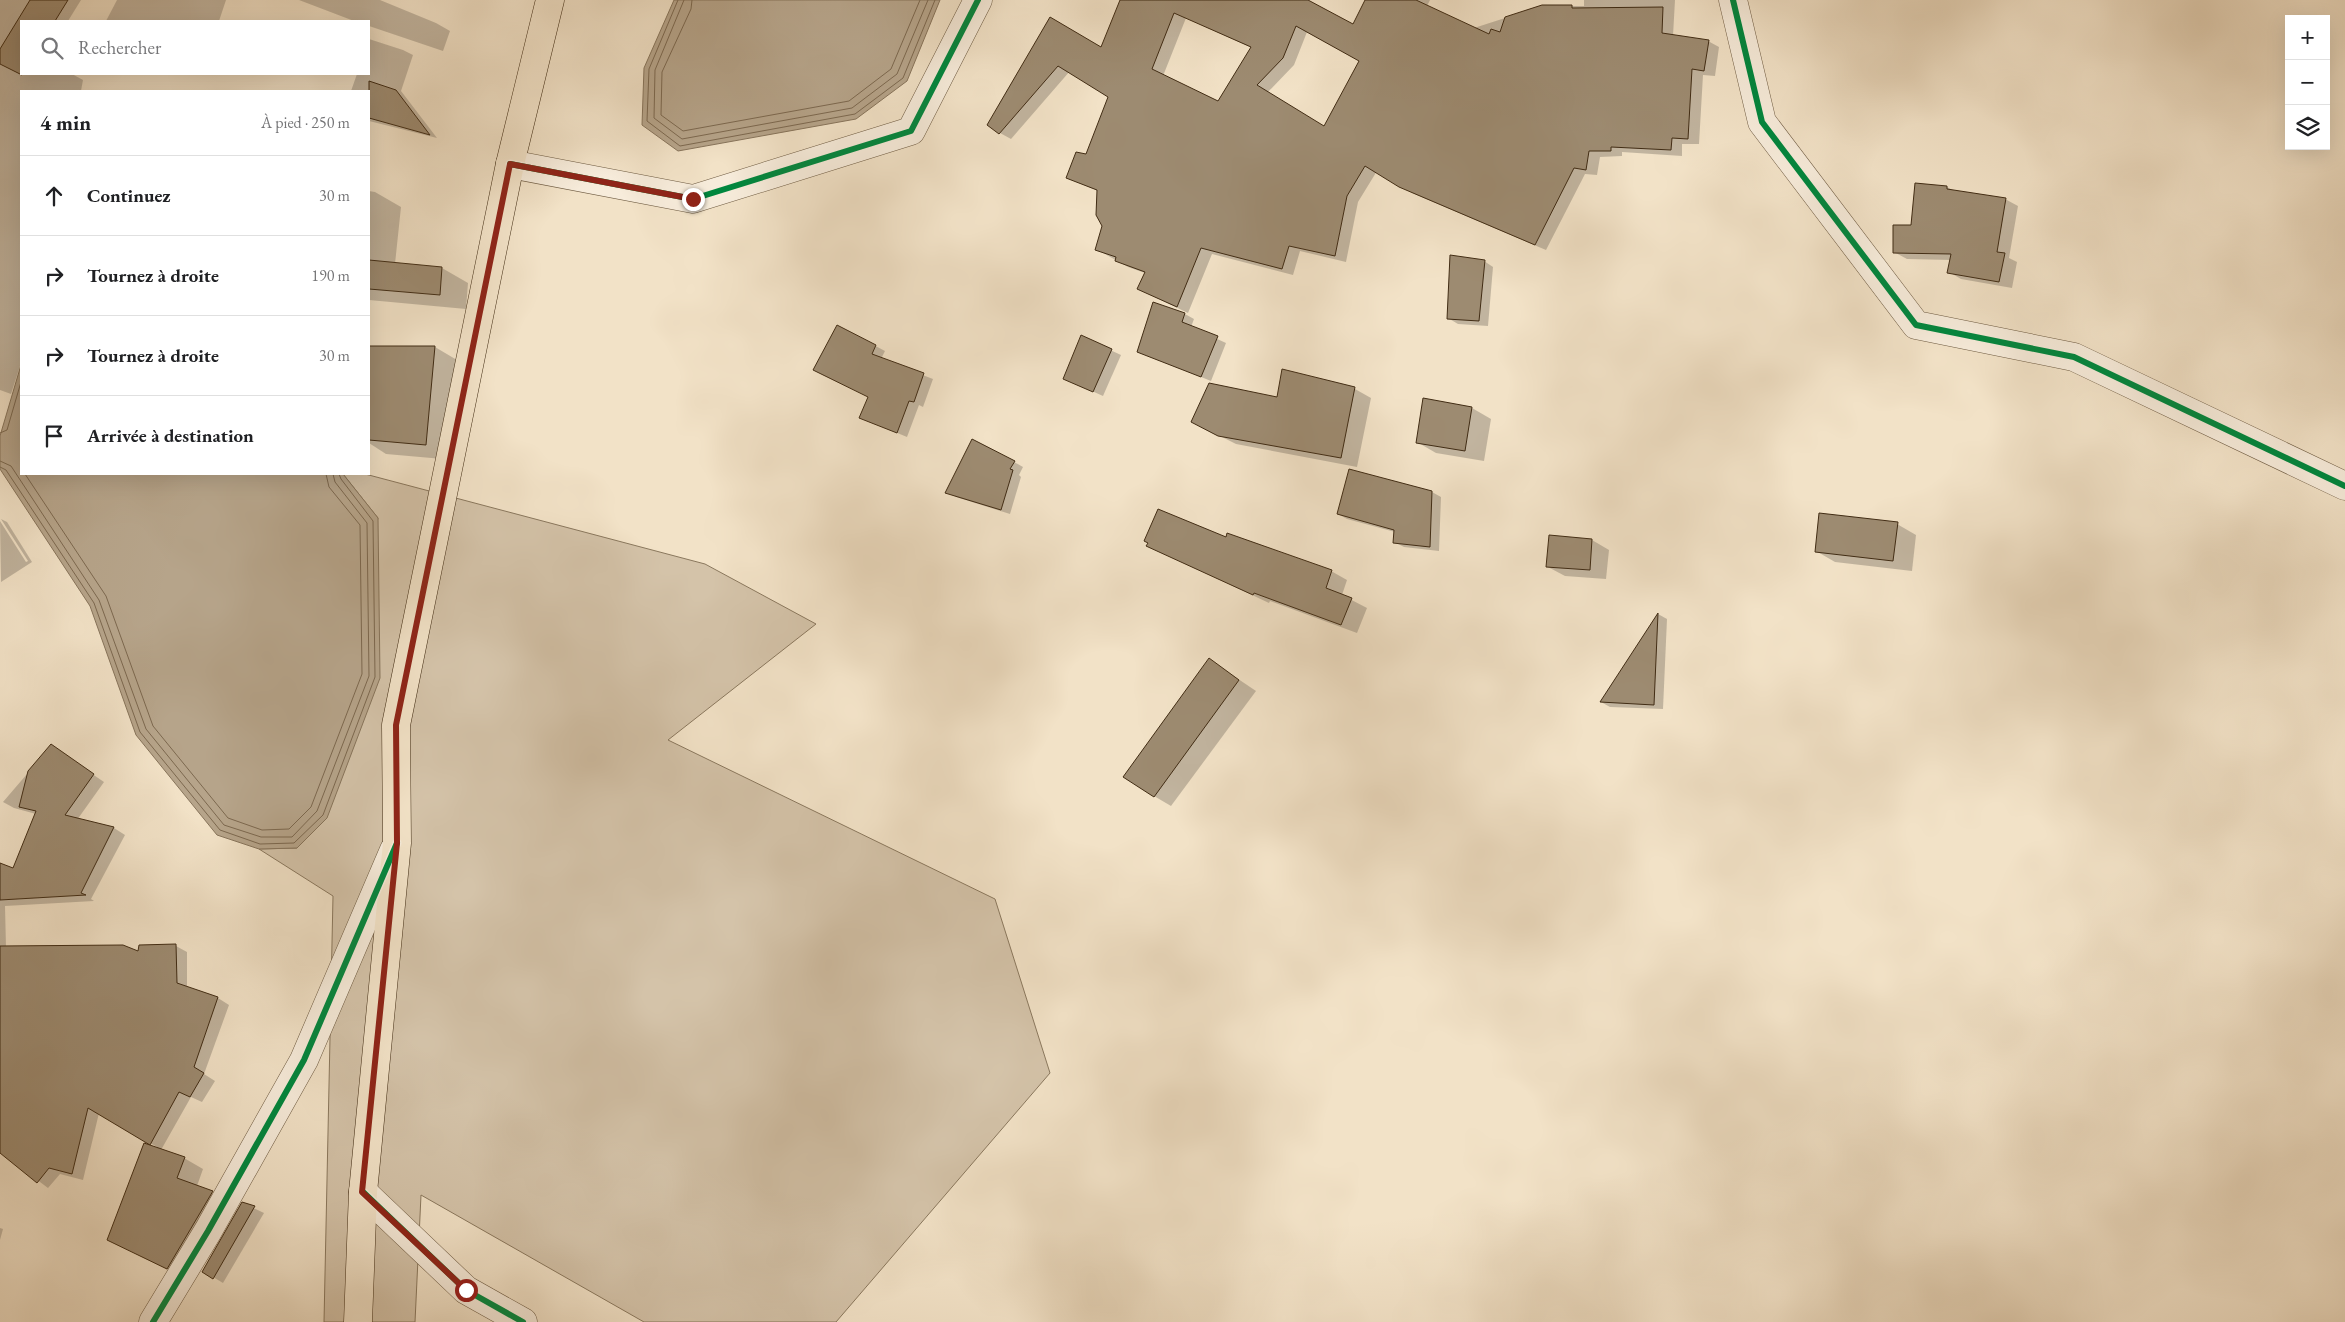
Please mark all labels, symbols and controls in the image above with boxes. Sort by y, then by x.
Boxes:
map controls [2285,15,2330,150]
button: + [2285,15,2330,60]
search box [20,20,370,75]
icon: search [38,34,66,62]
text: Rechercher [78,35,161,60]
button: − [2285,60,2330,105]
button: layers [2285,105,2330,150]
text: 4 min [40,109,91,136]
text: À pied · 250 m [261,112,350,133]
icon: ahead [40,182,68,210]
text: Continuez [87,183,171,208]
text: 30 m [319,185,350,206]
route end [682,188,705,211]
icon: right [40,262,68,290]
text: Tournez à droite [87,263,219,288]
text: 190 m [311,265,350,286]
icon: right [40,342,68,370]
text: Tournez à droite [87,343,219,368]
text: 30 m [319,345,350,366]
icon: arrive [40,422,68,450]
text: Arrivée à destination [87,423,254,448]
route start [455,1279,478,1302]

